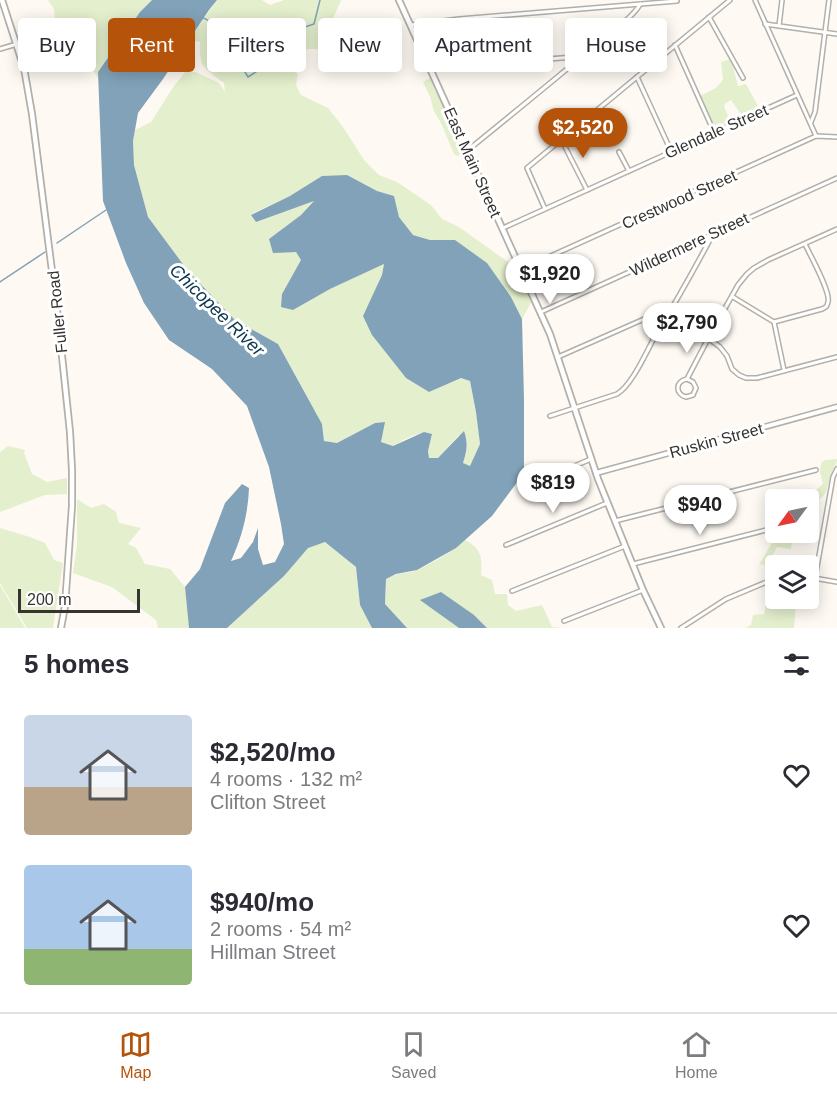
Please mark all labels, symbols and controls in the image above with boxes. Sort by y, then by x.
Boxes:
chip: Buy [18,18,96,72]
chip: Rent [108,18,195,72]
chip: Filters [207,18,306,72]
chip: New [318,18,402,72]
chip: Apartment [414,18,553,72]
chip: House [565,18,667,72]
street label: Glendale Street [662,101,771,162]
street label: East Main Street [441,105,505,220]
pin: $2,520 [534,108,632,159]
text: $2,520 [552,116,614,138]
street label: Crestwood Street [619,166,740,232]
street label: Wildermere Street [627,209,752,279]
pin: $1,920 [501,254,599,305]
water label: Chicopee River [166,260,269,361]
text: $1,920 [519,262,581,284]
street label: Fuller Road [45,270,70,354]
pin: $2,790 [638,303,736,354]
text: $2,790 [656,311,718,333]
street label: Ruskin Street [668,420,765,461]
pin: $819 [517,463,589,514]
text: $819 [531,471,575,493]
pin: $940 [664,485,736,536]
north arrow [765,489,819,543]
map controls [765,489,819,609]
text: $940 [678,493,722,515]
button: layers [765,555,819,609]
scale bar [18,586,140,614]
text: 200 m [27,591,71,608]
icon: filters [780,648,813,681]
text: 5 homes [24,649,130,679]
text: $2,520/mo [210,737,336,767]
icon: home [72,739,144,811]
icon: heart [780,759,813,792]
text: 4 rooms · 132 m² [210,768,362,790]
text: Clifton Street [210,791,326,813]
text: $940/mo [210,887,314,917]
icon: home [72,889,144,961]
icon: heart [780,909,813,942]
text: 2 rooms · 54 m² [210,918,351,940]
text: Hillman Street [210,941,336,963]
tab: Map [119,1028,152,1082]
tab: Saved [391,1028,436,1082]
tab: Home [675,1028,718,1082]

